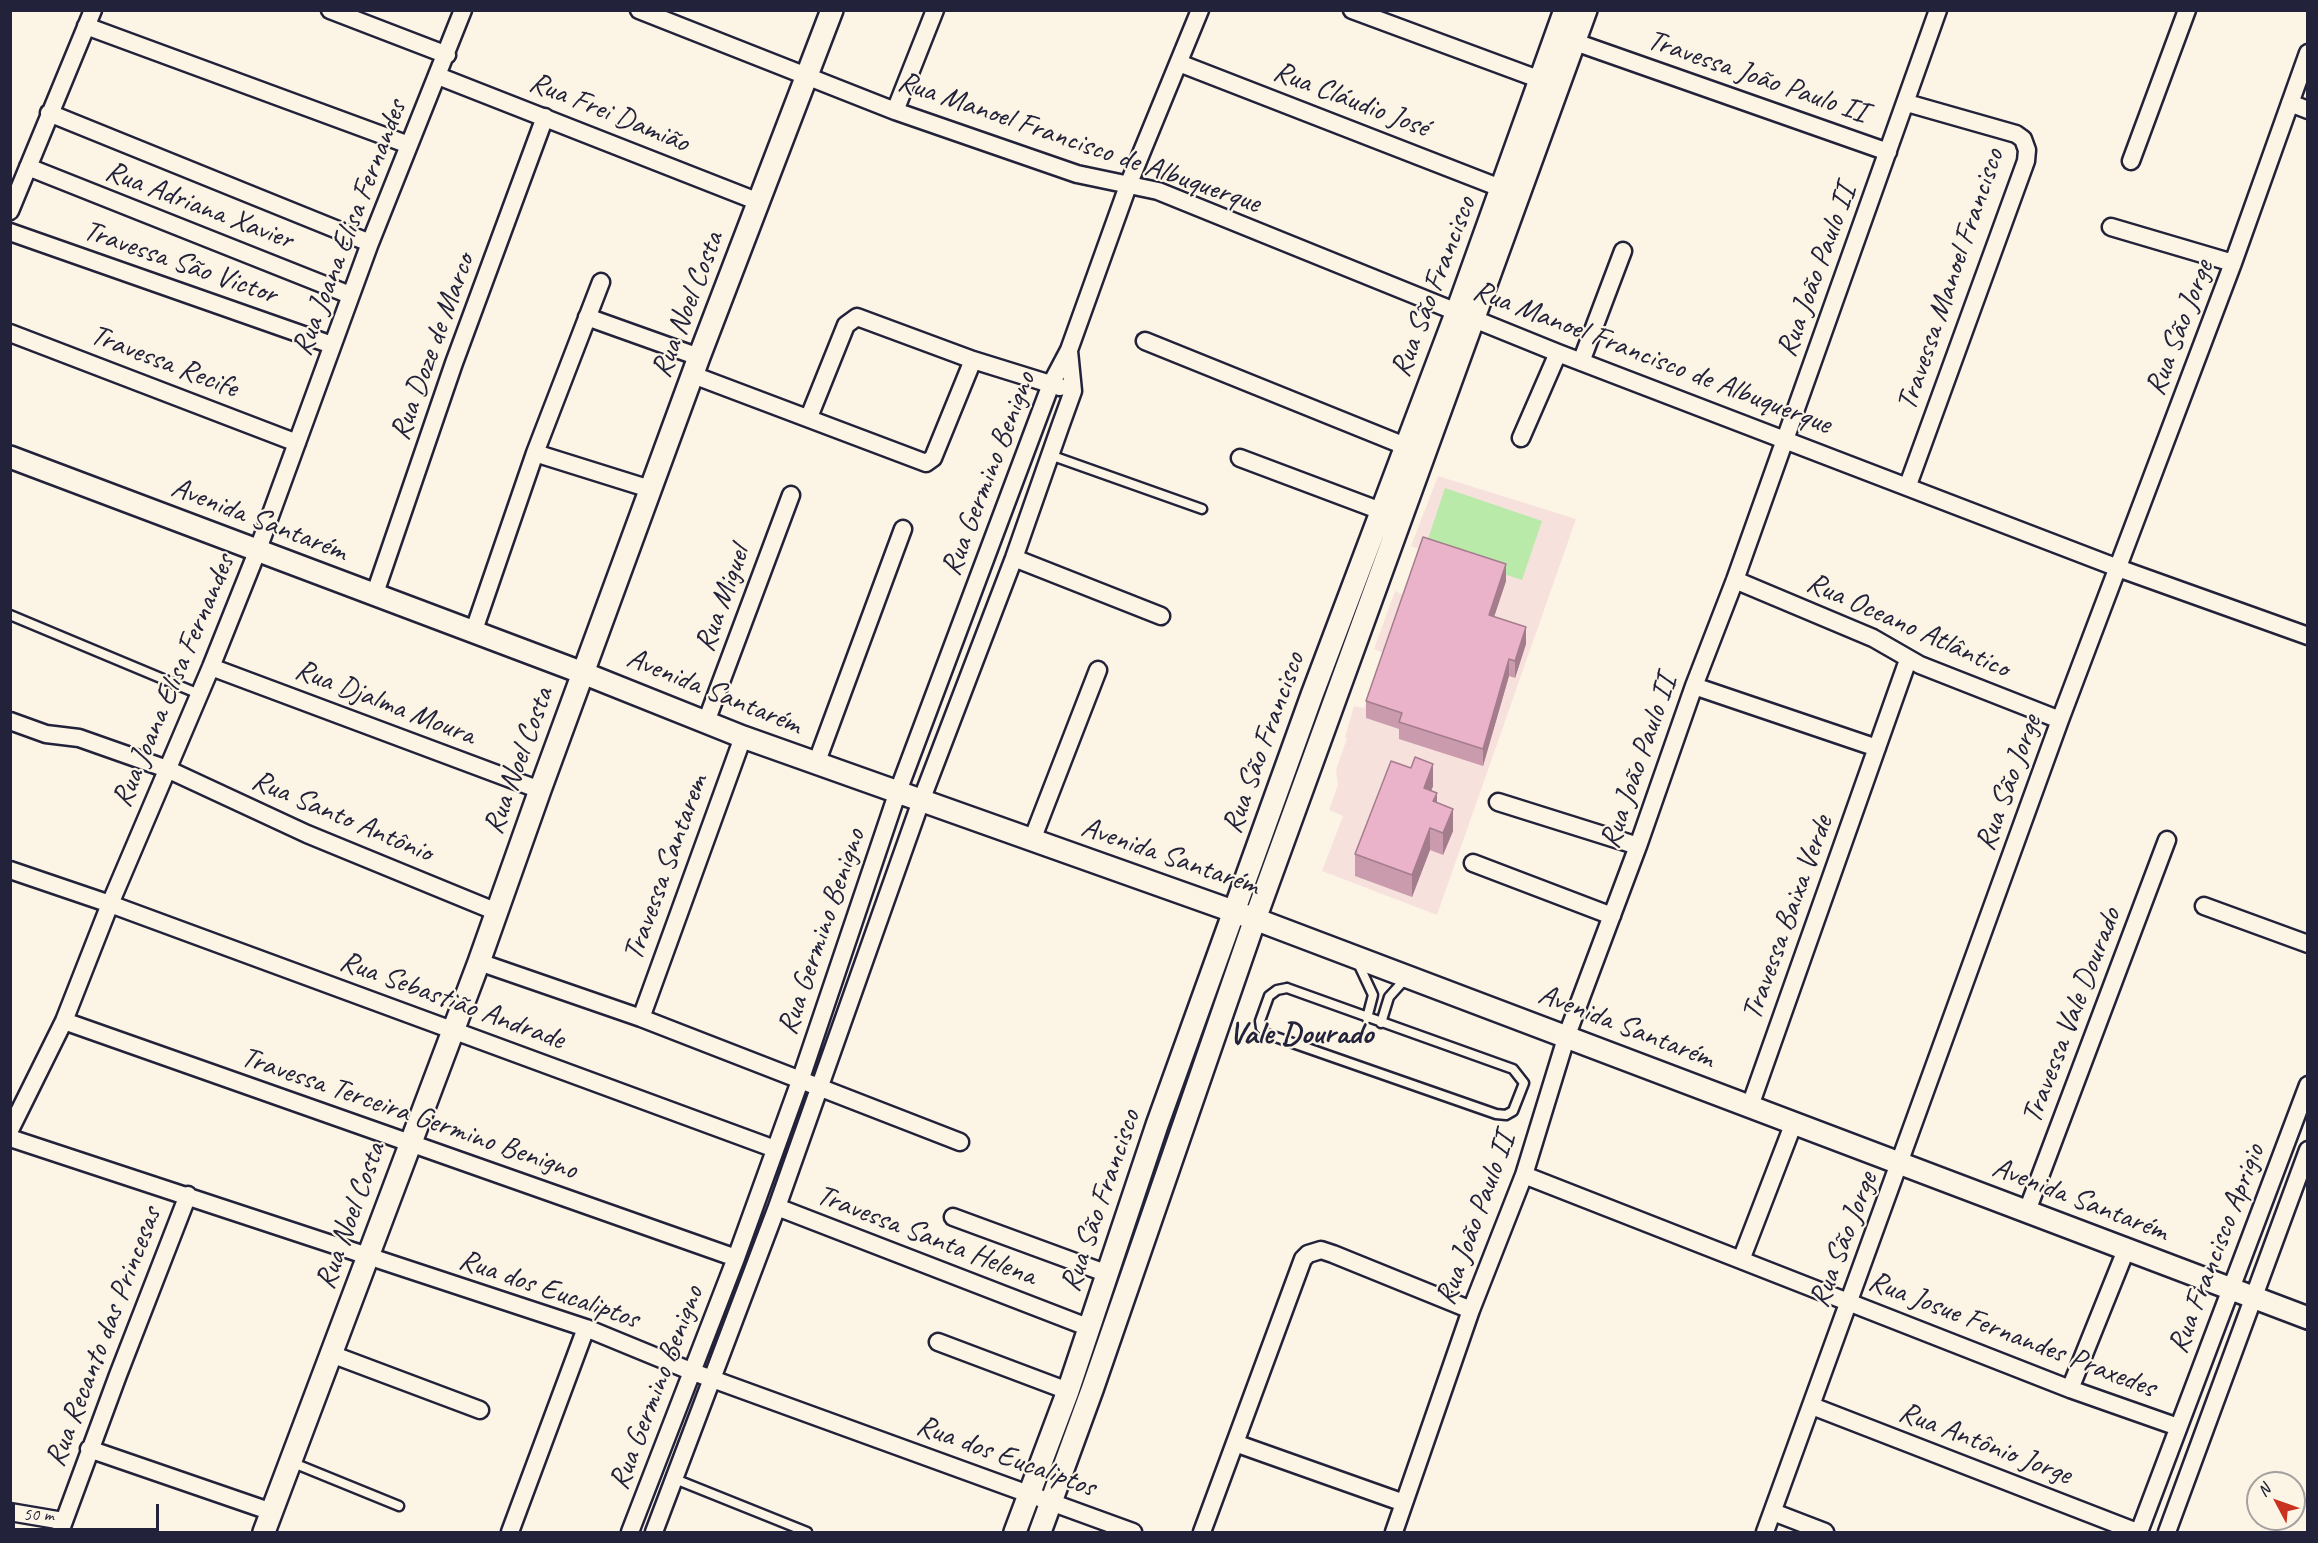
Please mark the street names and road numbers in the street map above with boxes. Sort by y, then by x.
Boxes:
street label: Travessa João Paulo II [1643,23,1871,131]
street label: Rua Cláudio José [1268,54,1434,146]
street label: Rua Manoel Francisco de Albuquerque [893,64,1265,222]
street label: Rua Frei Damião [524,65,694,161]
street label: Rua Joana Elisa Fernandes [285,95,415,361]
street label: Travessa Manoel Francisco [1889,144,2013,416]
street label: Rua Adriana Xavier [100,154,298,258]
street label: Rua João Paulo II [1769,180,1865,362]
street label: Rua São Francisco [1383,192,1485,382]
street label: Travessa São Victor [78,213,282,313]
street label: Rua Noel Costa [644,227,732,383]
street label: Rua Doze de Marco [383,249,483,445]
street label: Rua São Jorge [2138,255,2222,401]
street label: Rua Manoel Francisco de Albuquerque [1468,273,1836,443]
street label: Travessa Recife [85,317,243,407]
street label: Rua Germino Benigno [934,367,1044,581]
street label: Avenida Santarém [166,470,352,570]
street label: Rua Miguel [687,541,759,657]
street label: Rua Joana Elisa Fernandes [105,549,243,813]
street label: Rua Oceano Atlântico [1801,565,2015,687]
street label: Avenida Santarém [621,641,807,743]
street label: Rua São Francisco [1215,648,1313,838]
street label: Rua Djalma Moura [290,652,480,754]
street label: Rua João Paulo II [1593,671,1685,853]
street label: Rua Noel Costa [476,683,562,839]
street label: Rua São Jorge [1968,710,2050,856]
street label: Rua Santo Antônio [246,763,438,871]
street label: Travessa Santarem [616,770,716,966]
street label: Avenida Santarém [1077,810,1263,904]
street label: Travessa Baixa Verde [1734,811,1842,1025]
street label: Rua Germino Benigno [770,824,874,1040]
street label: Travessa Vale Dourado [2014,903,2130,1129]
street label: Rua Sebastião Andrade [335,944,569,1058]
street label: Avenida Santarém [1533,977,1719,1077]
street label: Travessa Terceira Germino Benigno [236,1039,582,1189]
street label: Rua São Francisco [1053,1105,1149,1297]
street label: Rua João Paulo II [1428,1128,1524,1310]
street label: Rua Noel Costa [308,1138,394,1294]
street label: Rua Francisco Aprigio [2161,1139,2273,1359]
street label: Avenida Santarém [1987,1150,2173,1250]
street label: Rua São Jorge [1802,1167,1886,1313]
street label: Travessa Santa Helena [811,1178,1041,1294]
street label: Rua Recanto das Princesas [38,1202,170,1472]
street label: Rua dos Eucaliptos [454,1242,644,1338]
street label: Rua Josue Fernandes Praxedes [1863,1264,2161,1406]
street label: Rua Germino Benigno [602,1281,712,1495]
street label: Rua Antônio Jorge [1894,1395,2076,1493]
street label: Rua dos Eucaliptos [912,1408,1100,1506]

